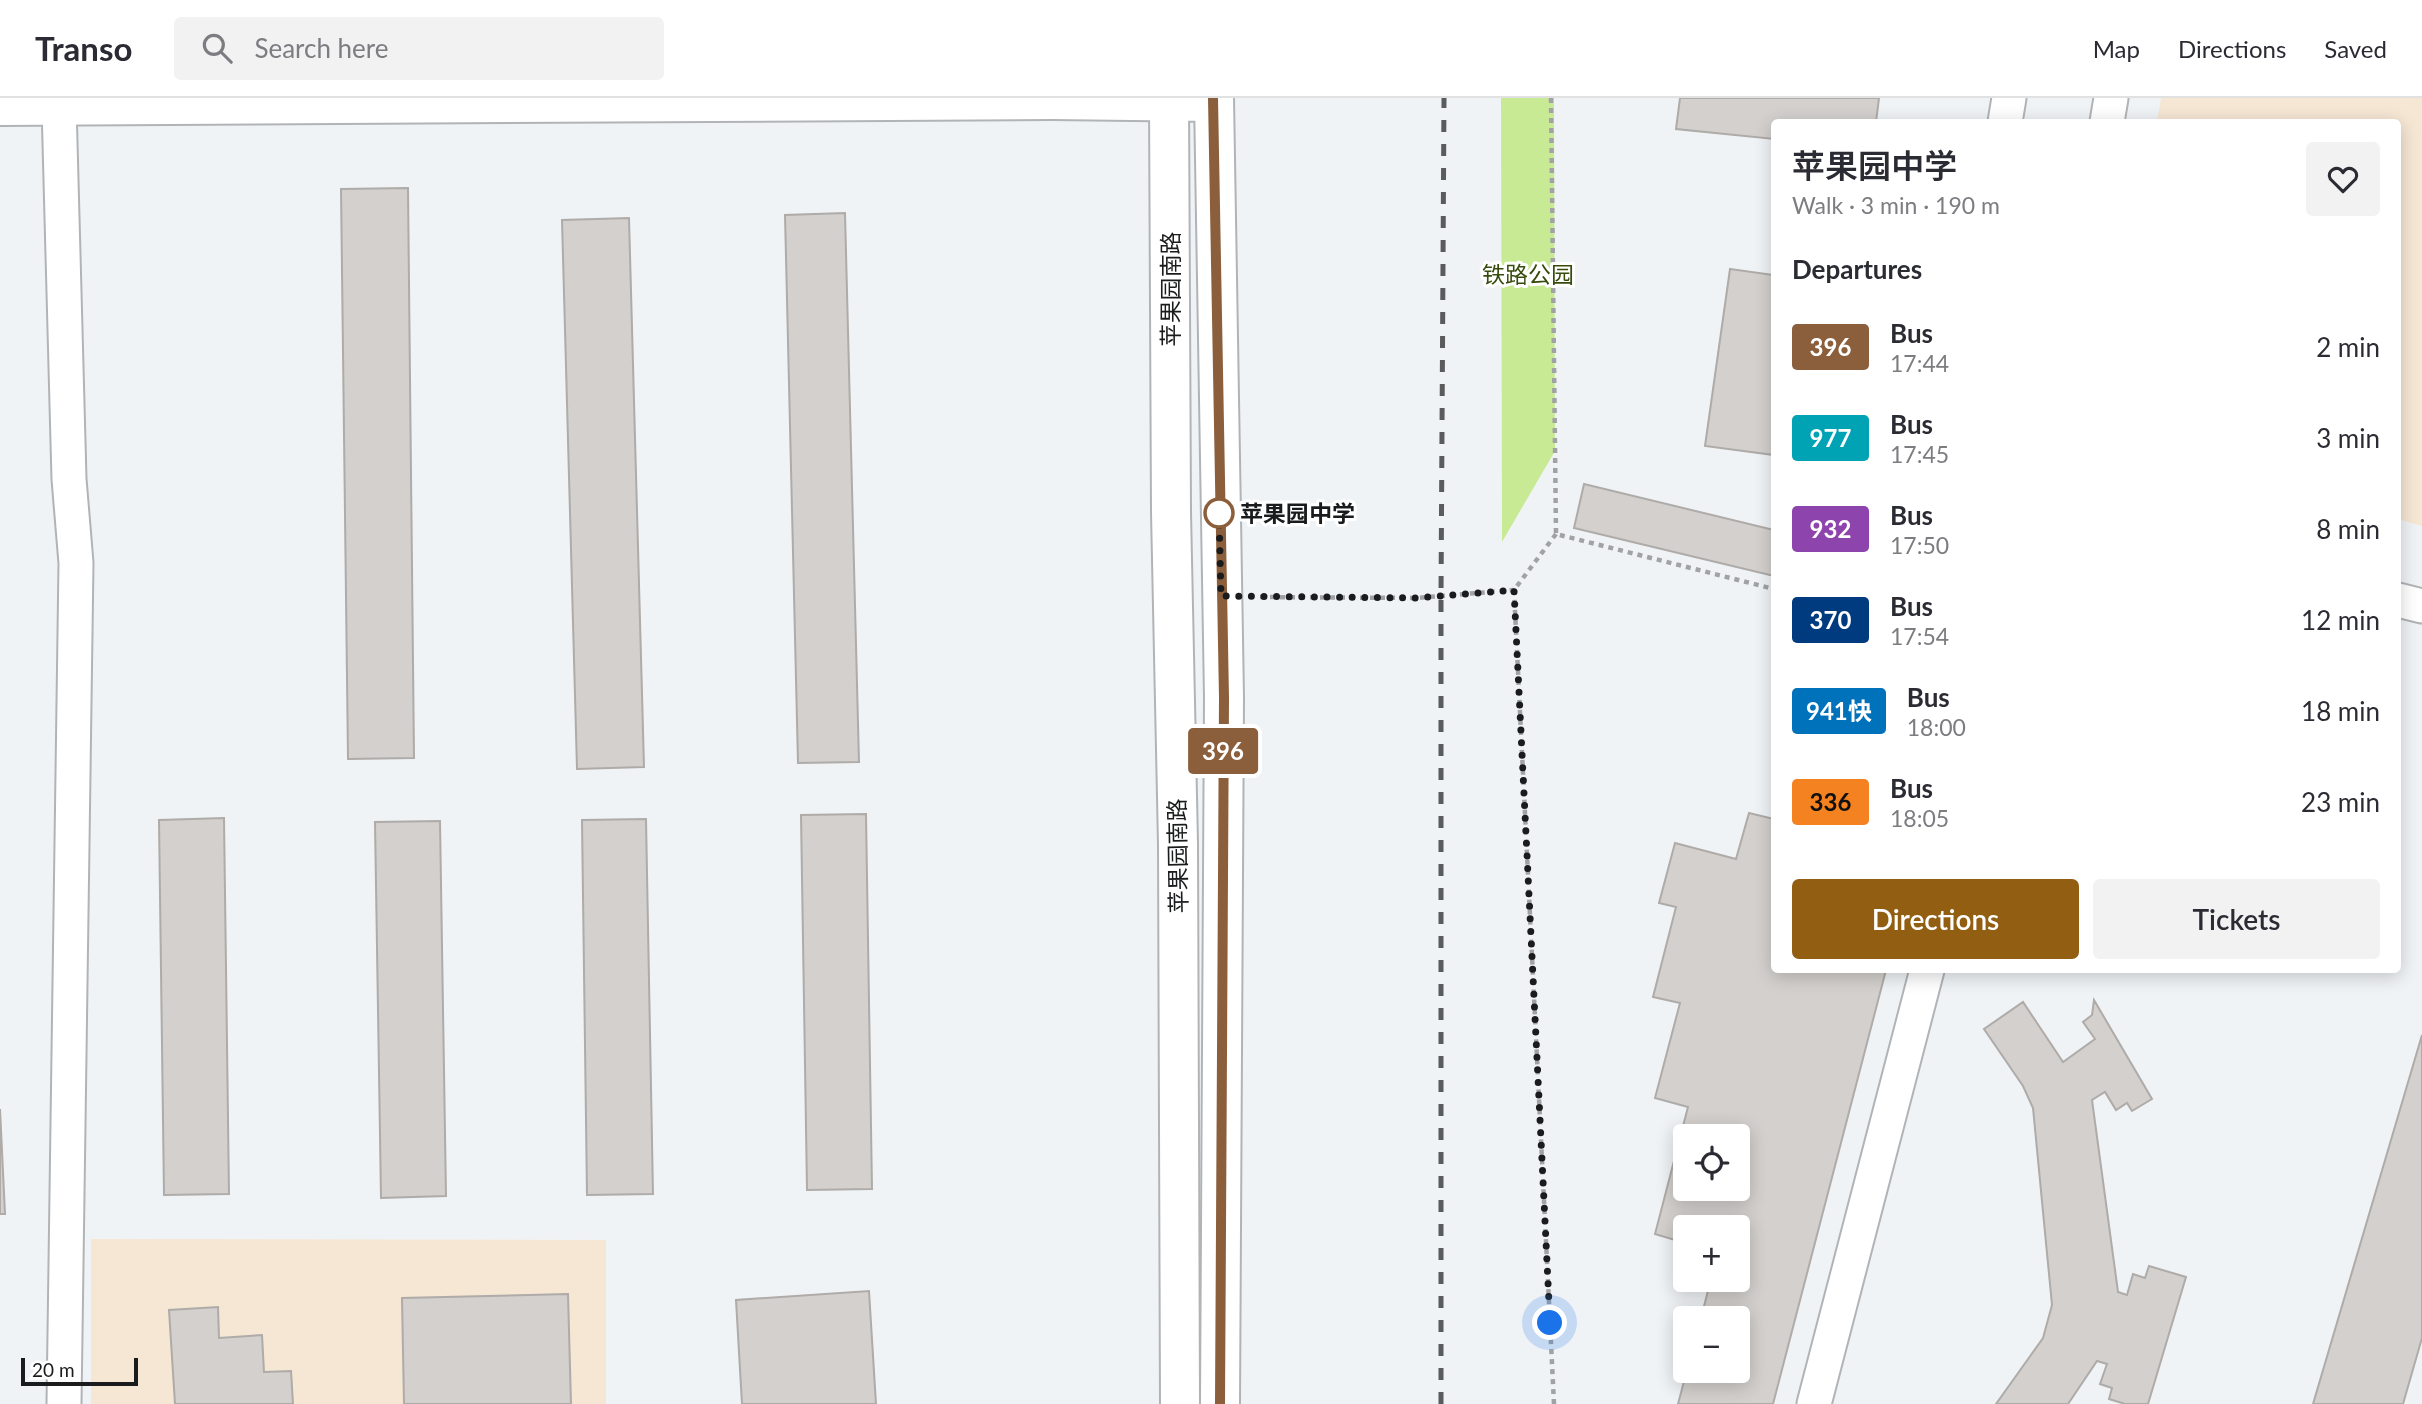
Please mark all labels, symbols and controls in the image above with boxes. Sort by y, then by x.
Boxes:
search box [174,17,664,80]
text: Transo [35,28,132,68]
icon: search [198,29,236,67]
text: Search here [254,32,388,64]
text: Map [2093,34,2140,63]
text: Directions [2178,34,2286,63]
text: Saved [2324,34,2387,63]
button: heart [2306,142,2380,216]
text: 苹果园中学 [1792,145,1957,185]
text: Walk · 3 min · 190 m [1792,191,2000,219]
street label: 苹果园南路 [1156,232,1184,347]
text: Departures [1792,253,1922,285]
park label: 铁路公园 [1482,260,1574,288]
text: Bus [1890,317,1933,349]
text: 2 min [2316,331,2380,363]
text: 396 [1810,332,1851,361]
text: 17:44 [1890,349,1949,377]
text: Bus [1890,408,1933,440]
text: 3 min [2316,422,2380,454]
text: 977 [1810,423,1851,452]
text: 17:45 [1890,440,1949,468]
marker: 苹果园中学 [1204,498,1234,528]
place label: 苹果园中学 [1240,499,1355,527]
text: Bus [1890,499,1933,531]
text: 8 min [2316,513,2380,545]
text: 932 [1810,514,1851,543]
text: 17:50 [1890,531,1949,559]
text: Bus [1890,590,1933,622]
text: 12 min [2301,604,2380,636]
text: 370 [1810,605,1851,634]
text: 17:54 [1890,622,1949,650]
text: Bus [1907,681,1950,713]
text: 18 min [2301,695,2380,727]
text: 941快 [1806,696,1872,725]
text: 18:00 [1907,713,1966,741]
line badge: 396 [1183,728,1263,774]
text: 396 [1202,736,1244,765]
text: Bus [1890,772,1933,804]
text: 23 min [2301,786,2380,818]
text: 336 [1810,787,1851,816]
street label: 苹果园南路 [1162,798,1192,914]
text: 18:05 [1890,804,1949,832]
button: Directions [1792,879,2079,959]
button: Tickets [2093,879,2380,959]
map controls [1673,1124,1750,1383]
button: locate [1673,1124,1750,1201]
button: + [1673,1215,1750,1292]
your location [1532,1305,1567,1340]
button: − [1673,1306,1750,1383]
scale bar [21,1355,138,1387]
text: 20 m [32,1358,75,1381]

